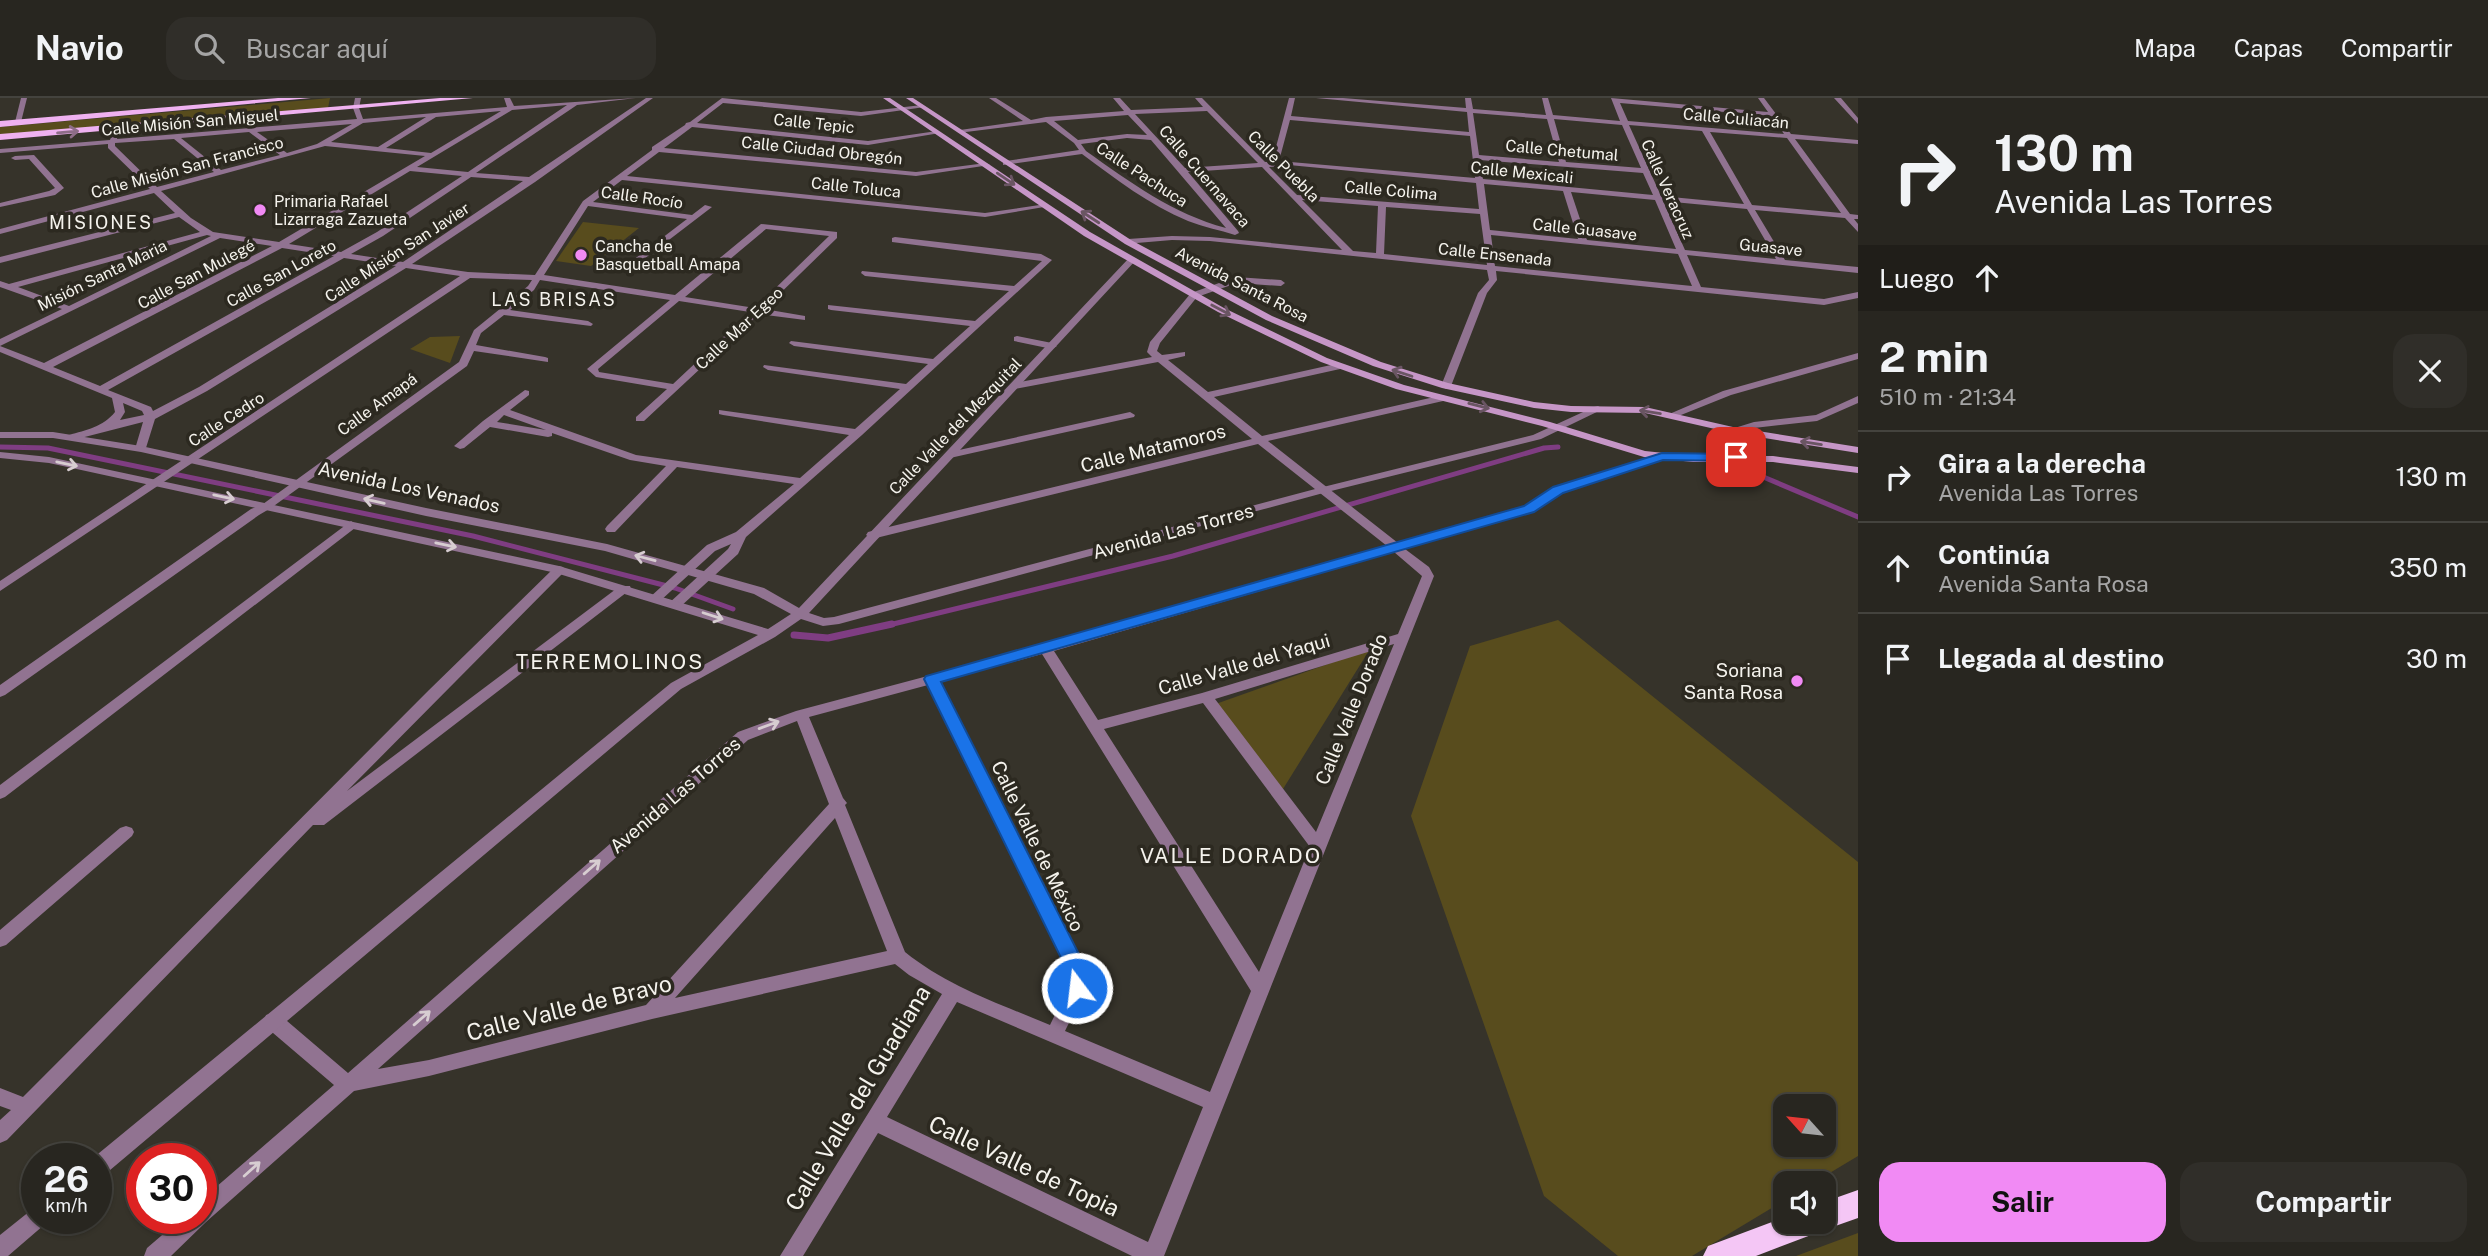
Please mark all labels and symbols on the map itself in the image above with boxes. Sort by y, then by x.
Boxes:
street label: Calle Culiacán [1682,104,1790,133]
street label: Calle Misión San Miguel [101,105,280,140]
street label: Calle Tepic [773,110,855,137]
street label: Calle Cuernavaca [1155,121,1254,231]
one-way arrow [56,125,79,138]
street label: Calle Puebla [1244,127,1323,206]
street label: Calle Misión San Francisco [89,133,285,202]
street label: Calle Ciudad Obregón [740,133,904,168]
street label: Calle Chetumal [1505,136,1620,165]
street label: Calle Veracruz [1637,136,1698,242]
street label: Calle Pachuca [1092,138,1191,211]
street label: Calle Mexicali [1470,158,1574,187]
one-way arrow [996,172,1016,186]
street label: Calle Toluca [810,173,902,202]
street label: Calle Colima [1344,177,1438,204]
street label: Calle Rocío [600,182,684,213]
place label: Primaria Rafael Lizarraga Zazueta [274,192,407,229]
street label: Calle Misión San Javier [321,198,473,306]
marker: Primaria Rafael Lizarraga Zazueta [252,202,268,218]
one-way arrow [1080,209,1100,223]
district label: MISIONES [49,212,153,233]
street label: Calle Guasave [1532,215,1638,244]
street label: Guasave [1738,235,1804,260]
street label: Misión Santa Maria [34,236,170,315]
street label: Calle San Mulegé [134,236,258,313]
street label: Calle San Loreto [223,236,339,311]
place label: Cancha de Basquetball Amapa [595,237,740,274]
street label: Calle Ensenada [1437,239,1553,270]
street label: Avenida Santa Rosa [1172,243,1311,326]
marker: Cancha de Basquetball Amapa [573,247,589,263]
street label: Calle Mar Egeo [692,283,787,374]
district label: LAS BRISAS [491,289,617,310]
one-way arrow [1210,304,1231,317]
street label: Calle Valle del Mezquital [885,354,1026,499]
one-way arrow [1391,365,1413,378]
street label: Calle Amapá [334,369,421,440]
street label: Calle Cedro [185,388,268,451]
one-way arrow [1467,400,1490,414]
one-way arrow [1639,405,1662,418]
street label: Calle Matamoros [1078,419,1228,477]
pin [1706,427,1766,487]
one-way arrow [1800,436,1823,449]
one-way arrow [55,457,78,471]
street label: Avenida Los Venados [316,457,502,517]
one-way arrow [212,491,235,505]
one-way arrow [363,493,386,507]
street label: Avenida Las Torres [1090,499,1256,563]
one-way arrow [434,539,457,553]
one-way arrow [634,551,657,564]
one-way arrow [702,611,724,624]
street label: Calle Valle del Yaqui [1156,629,1332,699]
street label: Calle Valle Dorado [1311,630,1391,788]
district label: TERREMOLINOS [516,649,704,674]
place label: Soriana Santa Rosa [1683,659,1783,703]
marker: Soriana Santa Rosa [1789,673,1805,689]
one-way arrow [757,718,779,730]
street label: Avenida Las Torres [605,732,745,858]
street label: Calle Valle de México [987,757,1089,935]
district label: VALLE DORADO [1140,843,1322,868]
one-way arrow [583,859,601,875]
position arrow [1040,951,1114,1025]
street label: Calle Valle de Bravo [463,969,674,1046]
street label: Calle Valle del Guadiana [780,980,936,1215]
one-way arrow [413,1009,430,1026]
north arrow [1773,1094,1836,1157]
street label: Calle Valle de Topia [925,1110,1124,1222]
speed limit sign: 30 [126,1143,217,1234]
one-way arrow [243,1161,261,1177]

